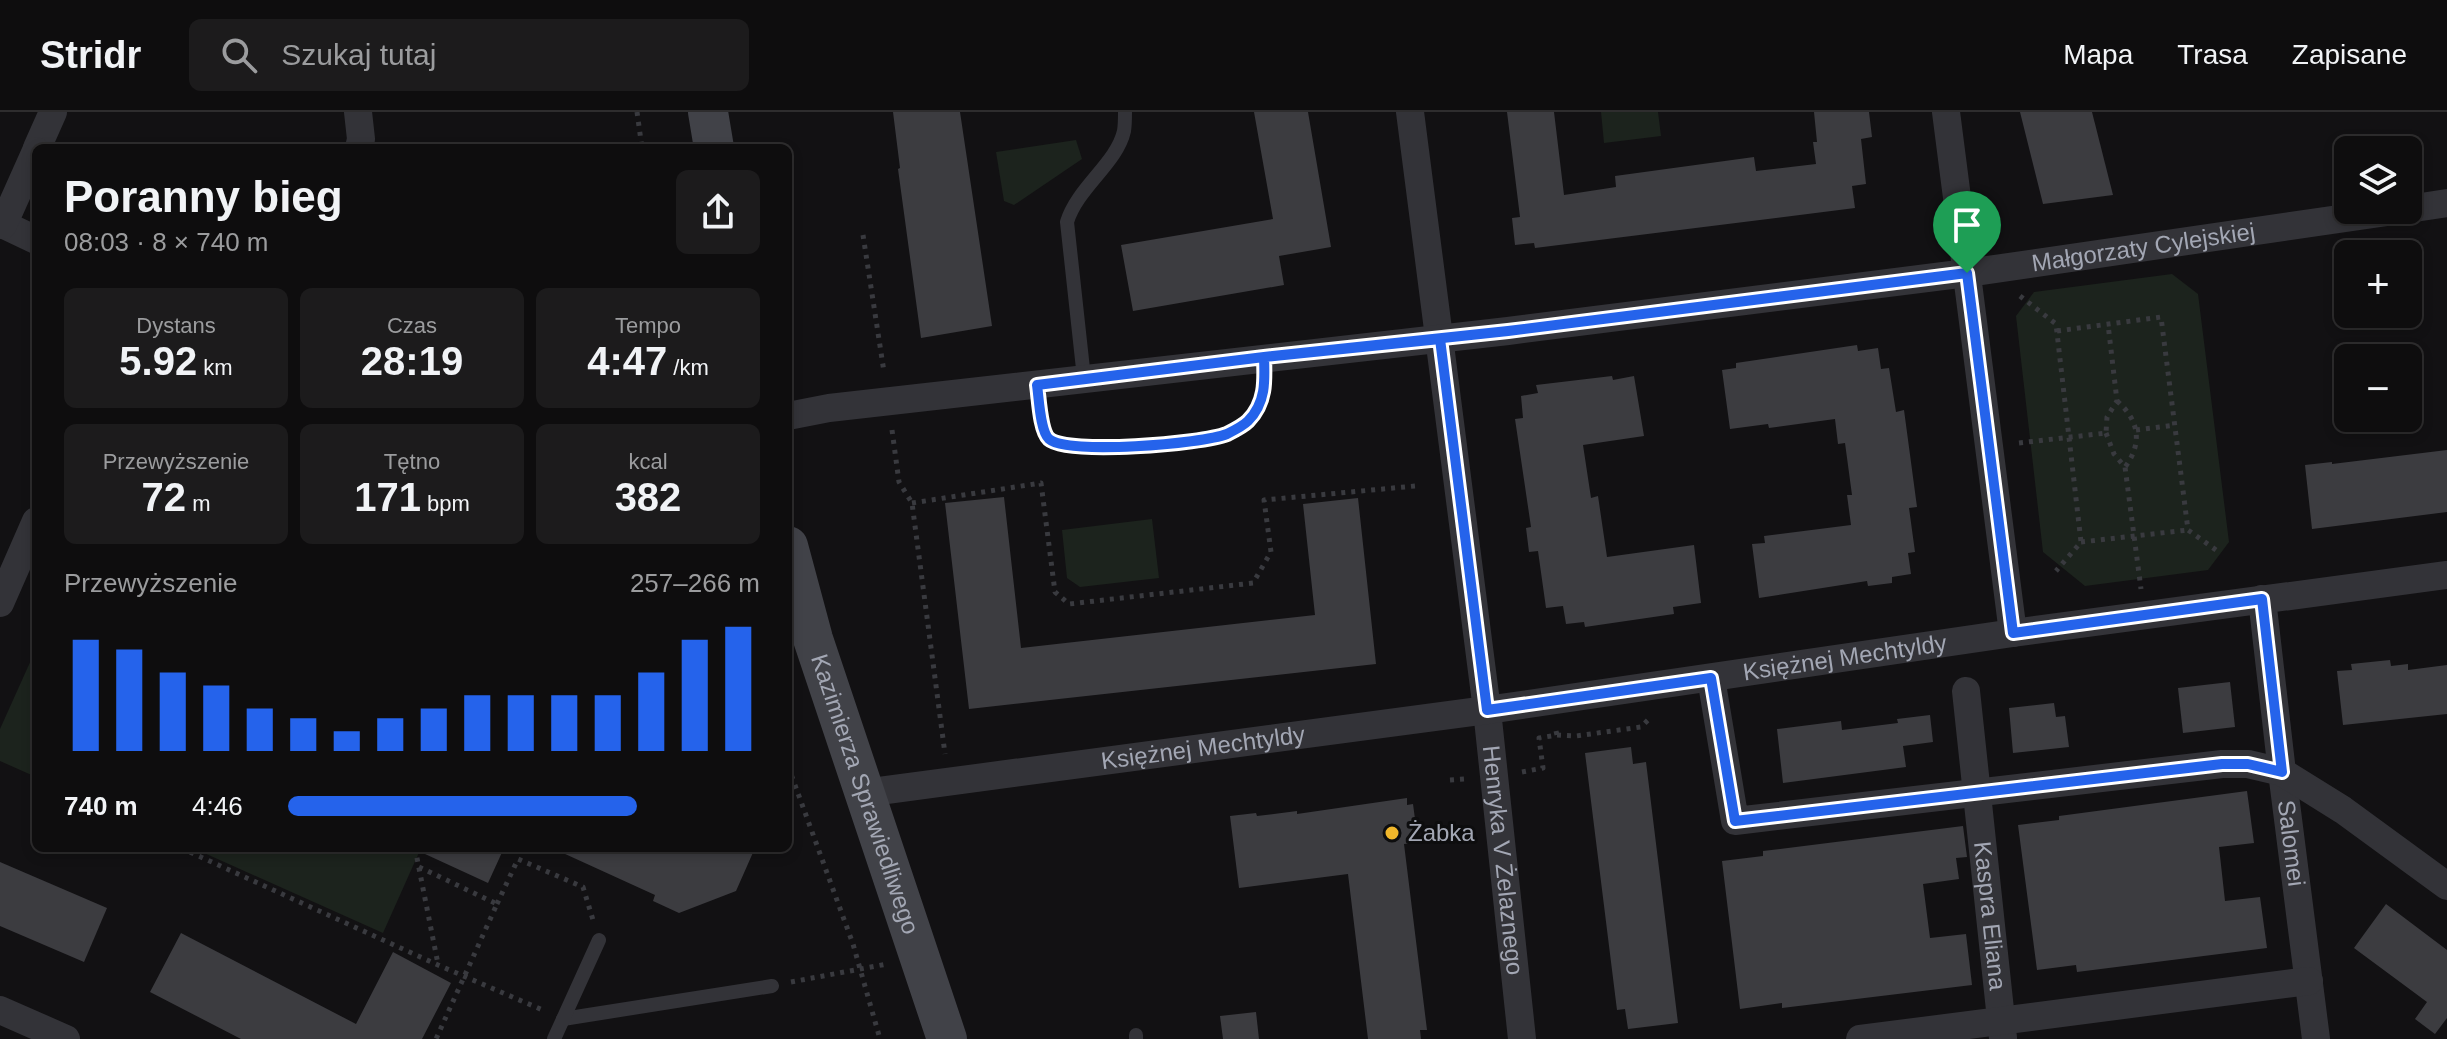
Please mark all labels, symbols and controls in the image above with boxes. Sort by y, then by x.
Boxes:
search box [189,19,749,91]
icon: search [217,33,261,77]
text: Stridr [40,34,141,76]
text: Szukaj tutaj [281,38,436,71]
text: Mapa [2063,39,2133,70]
text: Trasa [2177,39,2248,70]
text: Zapisane [2292,39,2407,70]
map controls [2334,136,2422,432]
button: layers [2334,136,2422,224]
button: share [676,170,760,254]
text: Poranny bieg [64,172,343,221]
pin [1933,191,2001,273]
icon: arrive [1945,203,1989,247]
street label: Małgorzaty Cylejskiej [2030,217,2257,276]
text: 08:03 · 8 × 740 m [64,227,269,257]
button: + [2334,240,2422,328]
text: Dystans [136,313,216,338]
text: Czas [387,313,437,338]
text: Tempo [615,313,681,338]
text: 5.92 [119,339,197,383]
text: 28:19 [361,339,463,383]
text: 4:47 [587,339,667,383]
button: − [2334,344,2422,432]
text: km [197,355,233,380]
text: /km [667,355,709,380]
text: Przewyższenie [103,449,249,474]
text: Tętno [384,449,440,474]
text: kcal [628,449,668,474]
text: 72 [142,475,186,519]
text: 171 [354,475,421,519]
text: 382 [615,475,681,519]
text: m [186,491,210,516]
text: bpm [421,491,470,516]
text: Przewyższenie [64,568,237,598]
text: 257–266 m [630,568,760,598]
street label: Księżnej Mechtyldy [1741,629,1948,685]
street label: Kazimierza Sprawiedliwego [806,651,925,938]
street label: Księżnej Mechtyldy [1099,720,1307,774]
street label: Henryka V Żelaznego [1478,744,1529,976]
text: 740 m [64,791,138,821]
text: 4:46 [192,791,243,821]
street label: Salomei [2273,798,2310,888]
place label: Żabka [1408,819,1475,846]
marker: Żabka [1383,824,1401,842]
street label: Kaspra Eliana [1969,840,2012,992]

